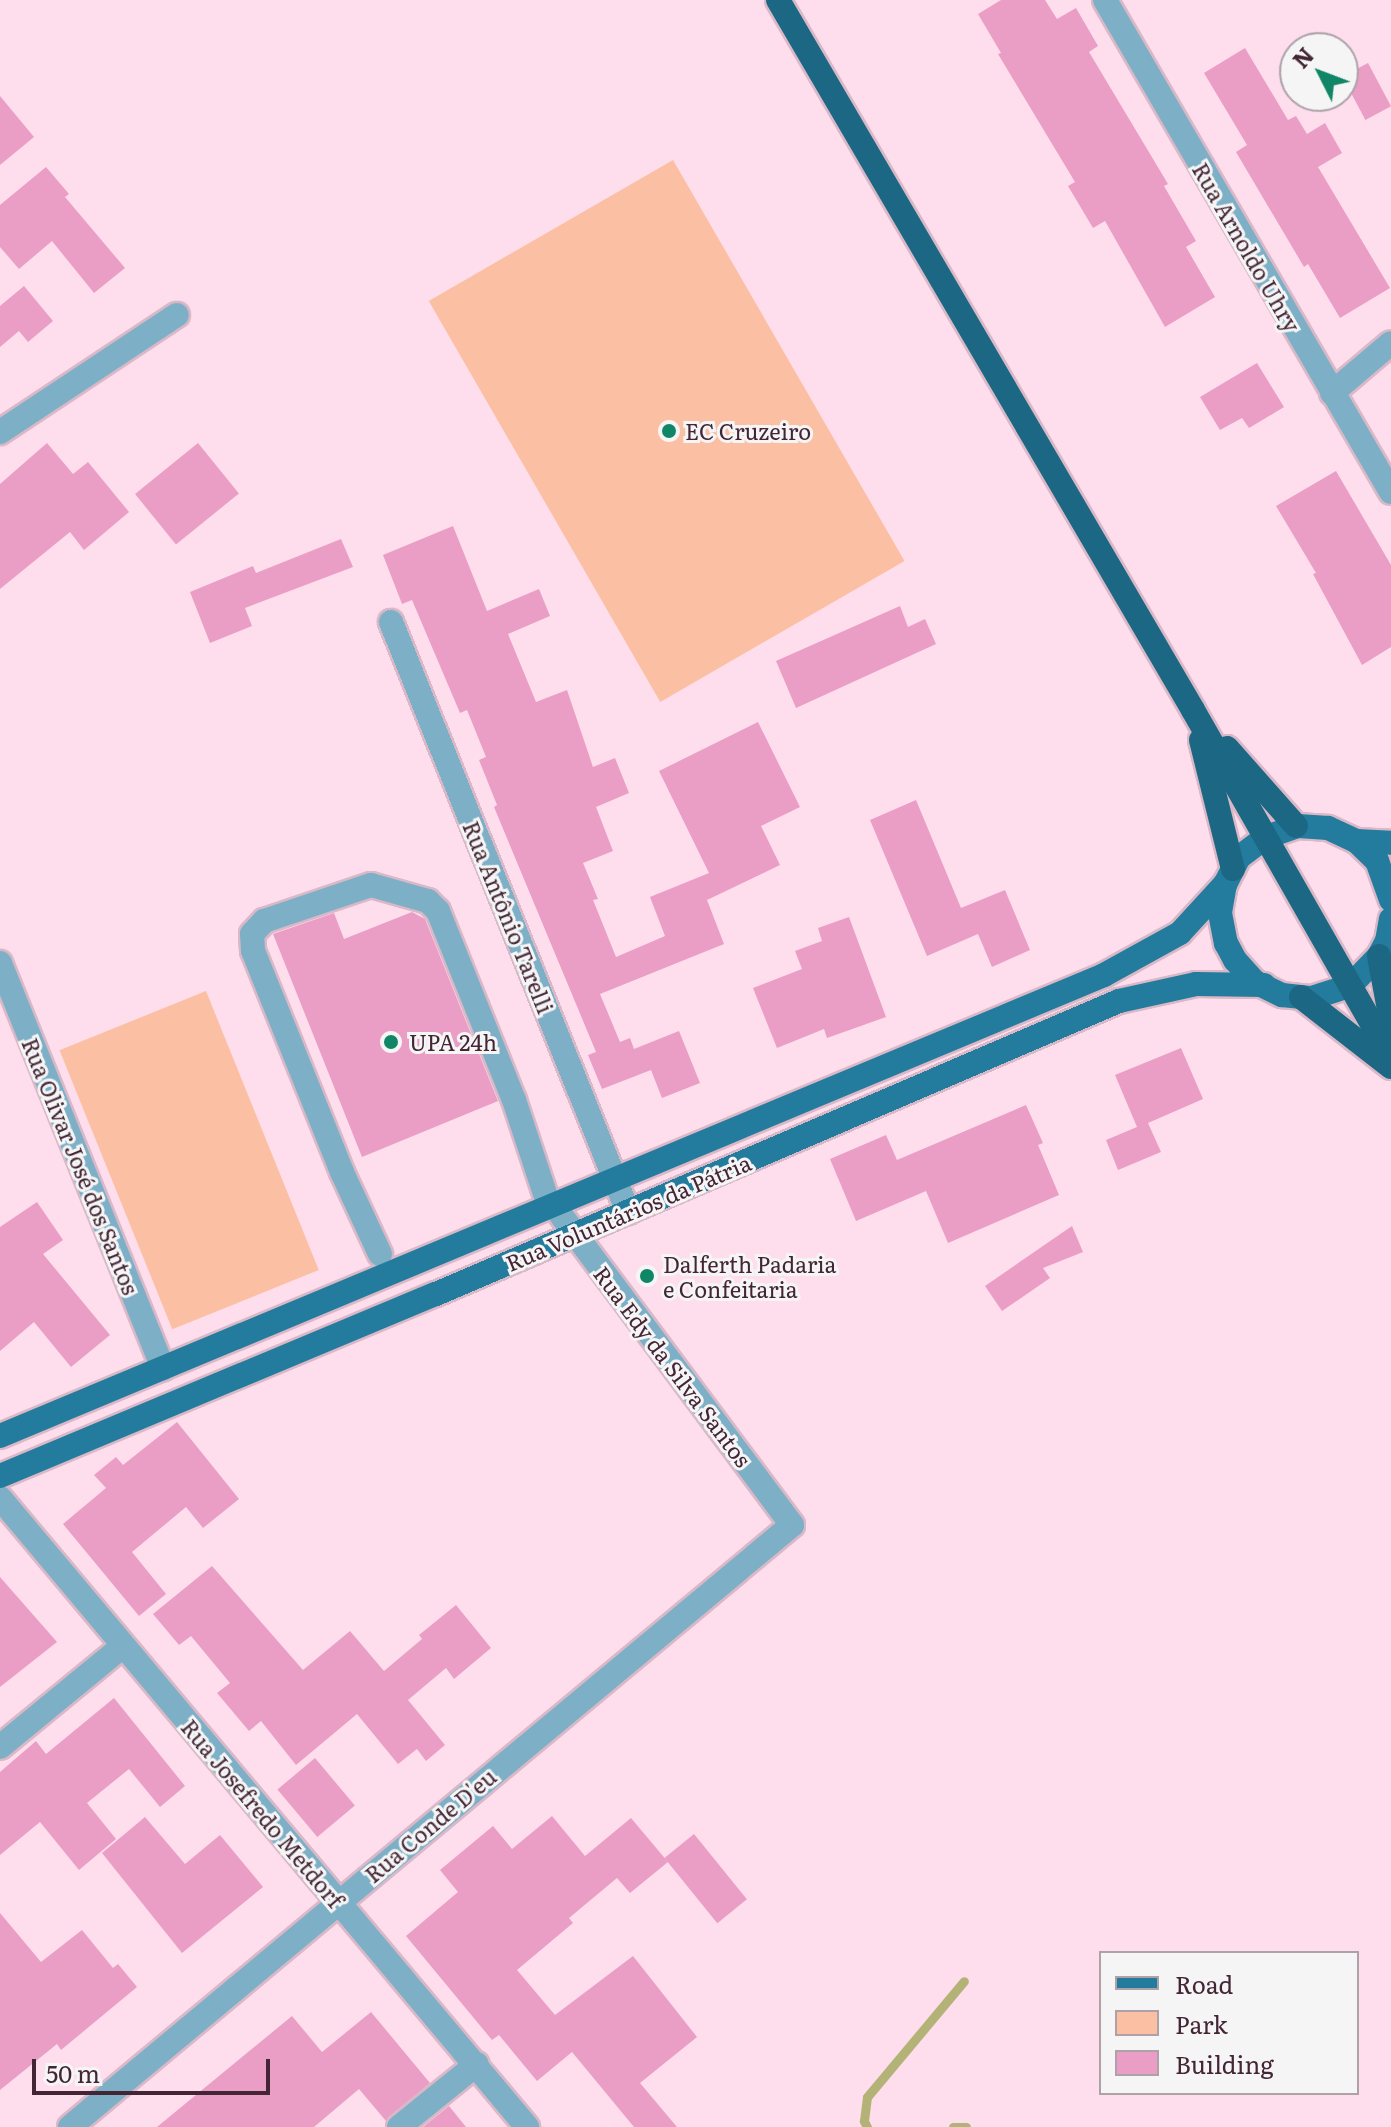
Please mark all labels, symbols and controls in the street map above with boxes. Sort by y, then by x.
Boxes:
north arrow [1279,32,1359,112]
text: N [1284,39,1321,75]
street label: Rua Arnoldo Uhry [1188,158,1306,336]
place label: EC Cruzeiro [685,418,811,444]
marker: EC Cruzeiro [660,422,678,440]
street label: Rua Antônio Tarelli [458,817,560,1017]
place label: UPA 24h [409,1029,497,1055]
marker: UPA 24h [380,1031,402,1053]
street label: Rua Olivar José dos Santos [17,1034,145,1298]
street label: Rua Voluntários da Pátria [501,1148,755,1276]
place label: Dalferth Padaria e Confeitaria [663,1250,836,1302]
street label: Rua Edy da Silva Santos [589,1260,757,1472]
marker: Dalferth Padaria e Confeitaria [638,1267,656,1285]
street label: Rua Josefredo Metdorf [177,1714,349,1912]
street label: Rua Conde D'eu [359,1763,501,1887]
legend [1099,1951,1359,2095]
text: Road [1175,1966,1233,2001]
text: Park [1175,2006,1228,2041]
scale bar [36,2043,274,2093]
text: Building [1175,2046,1274,2081]
text: 50 m [46,2055,100,2090]

